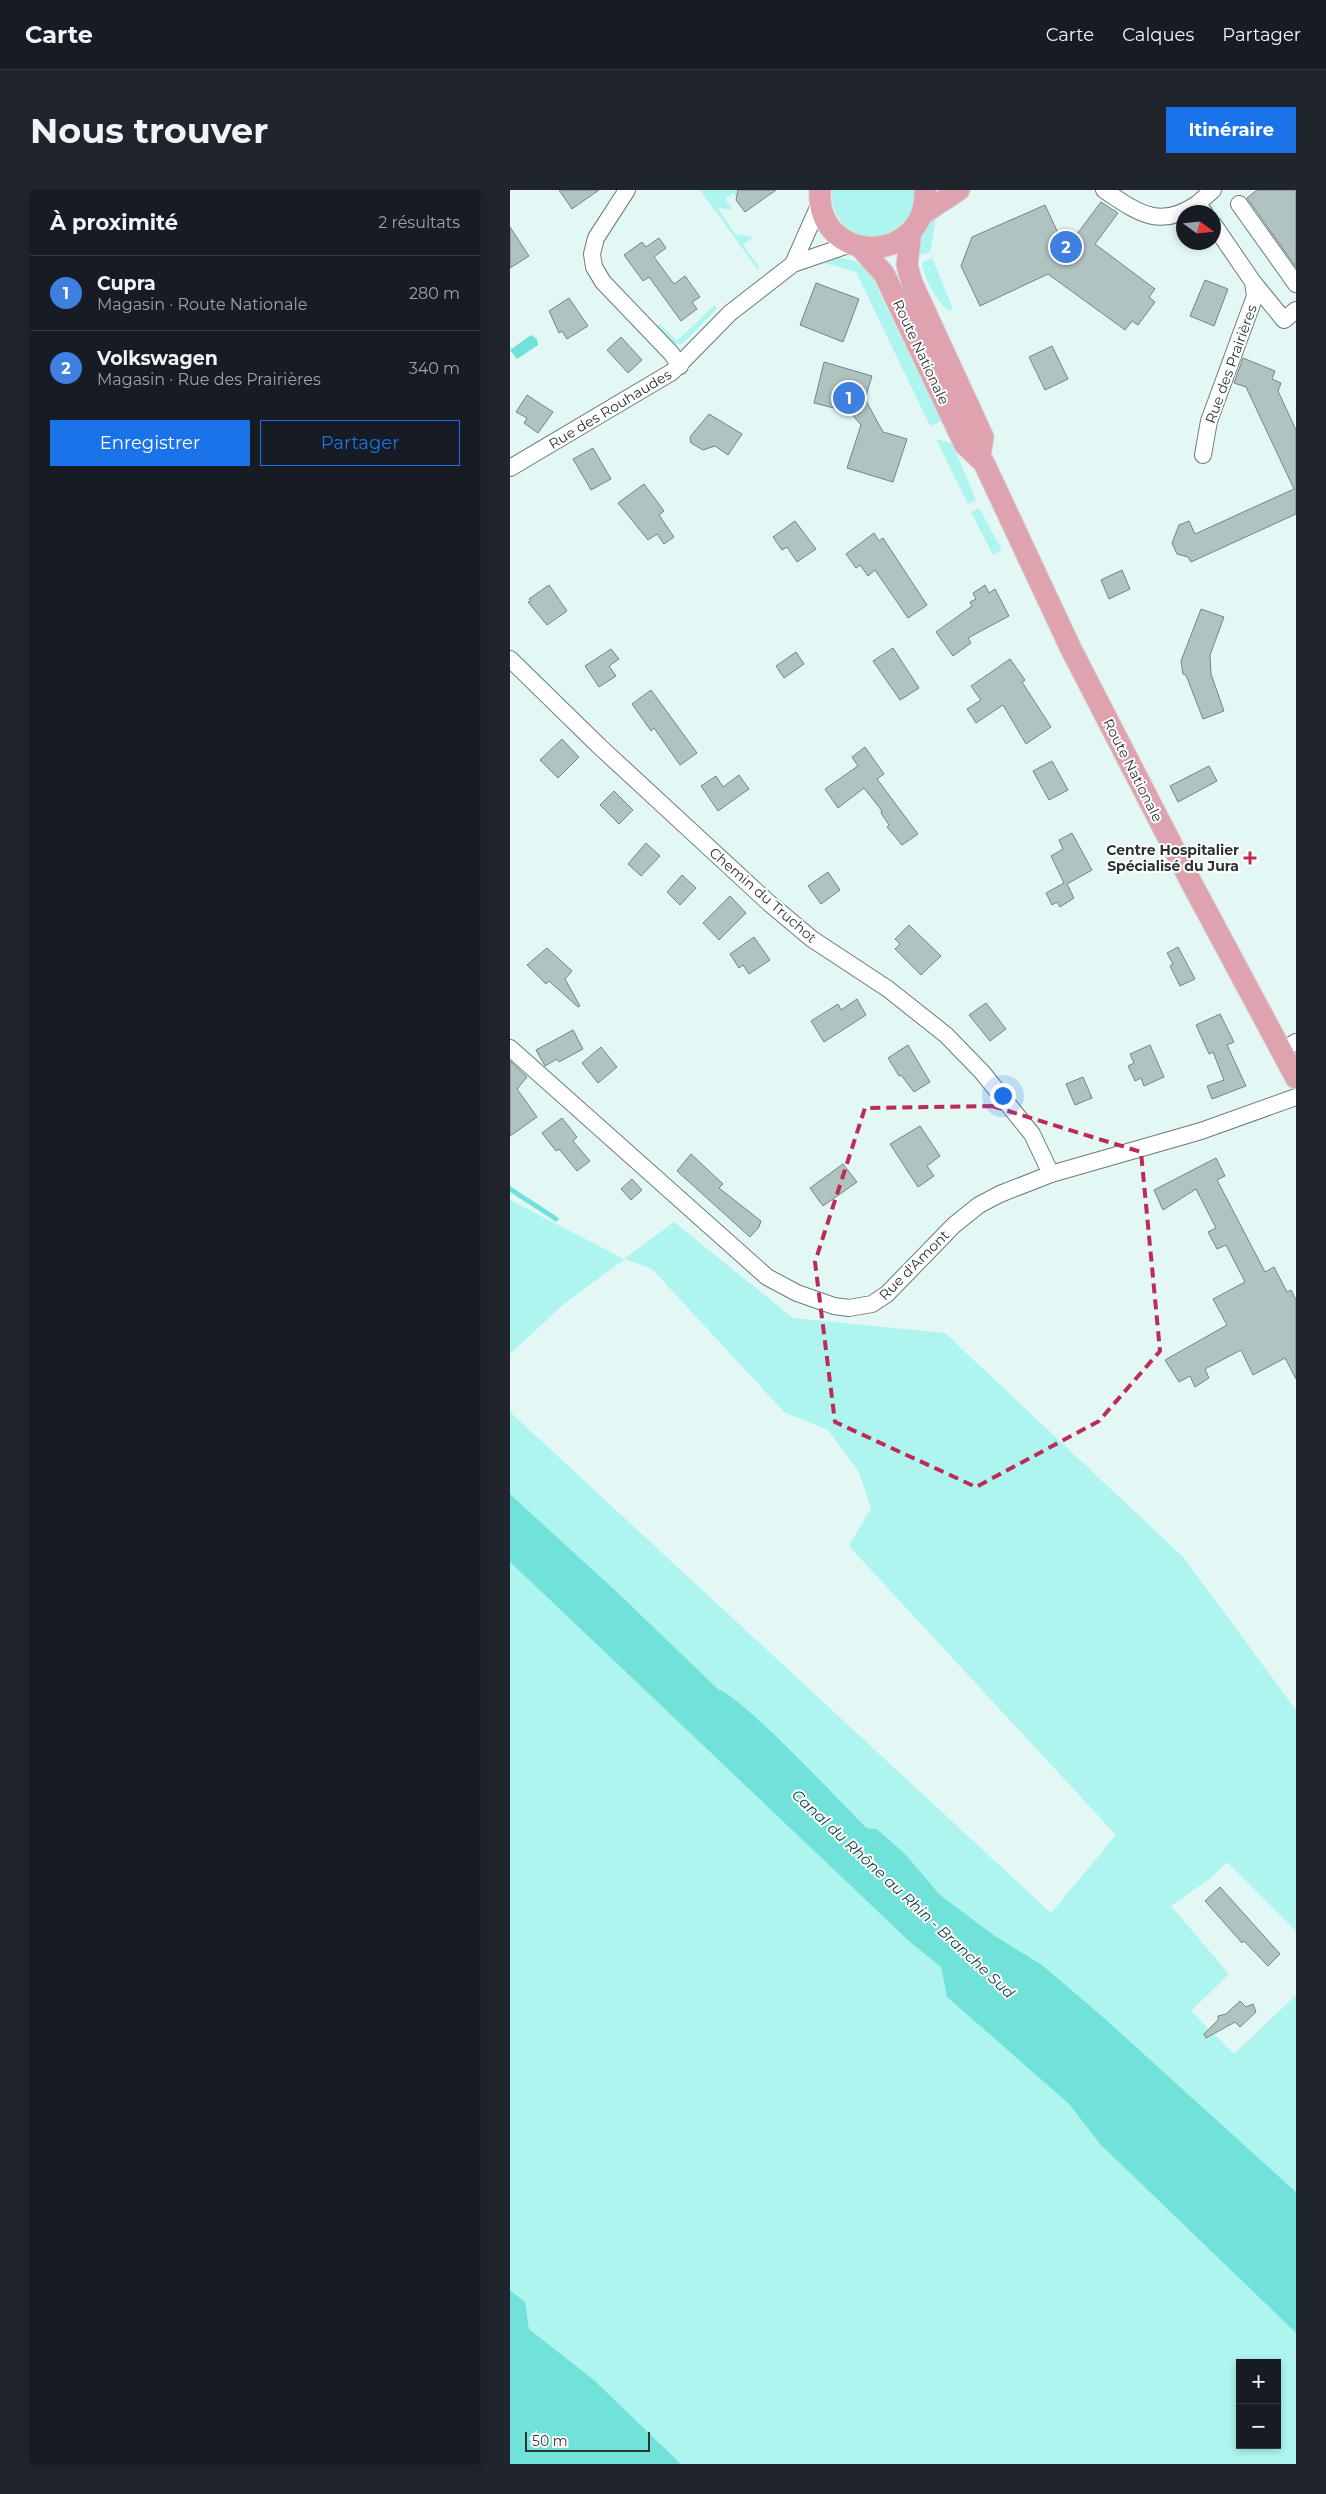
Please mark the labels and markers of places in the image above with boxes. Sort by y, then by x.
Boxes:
pin: 2 [1050,228,1082,266]
pin: 1 [833,379,865,417]
place label: Centre Hospitalier Spécialisé du Jura [1106,841,1239,875]
marker: Centre Hospitalier Spécialisé du Jura [1243,851,1257,865]

